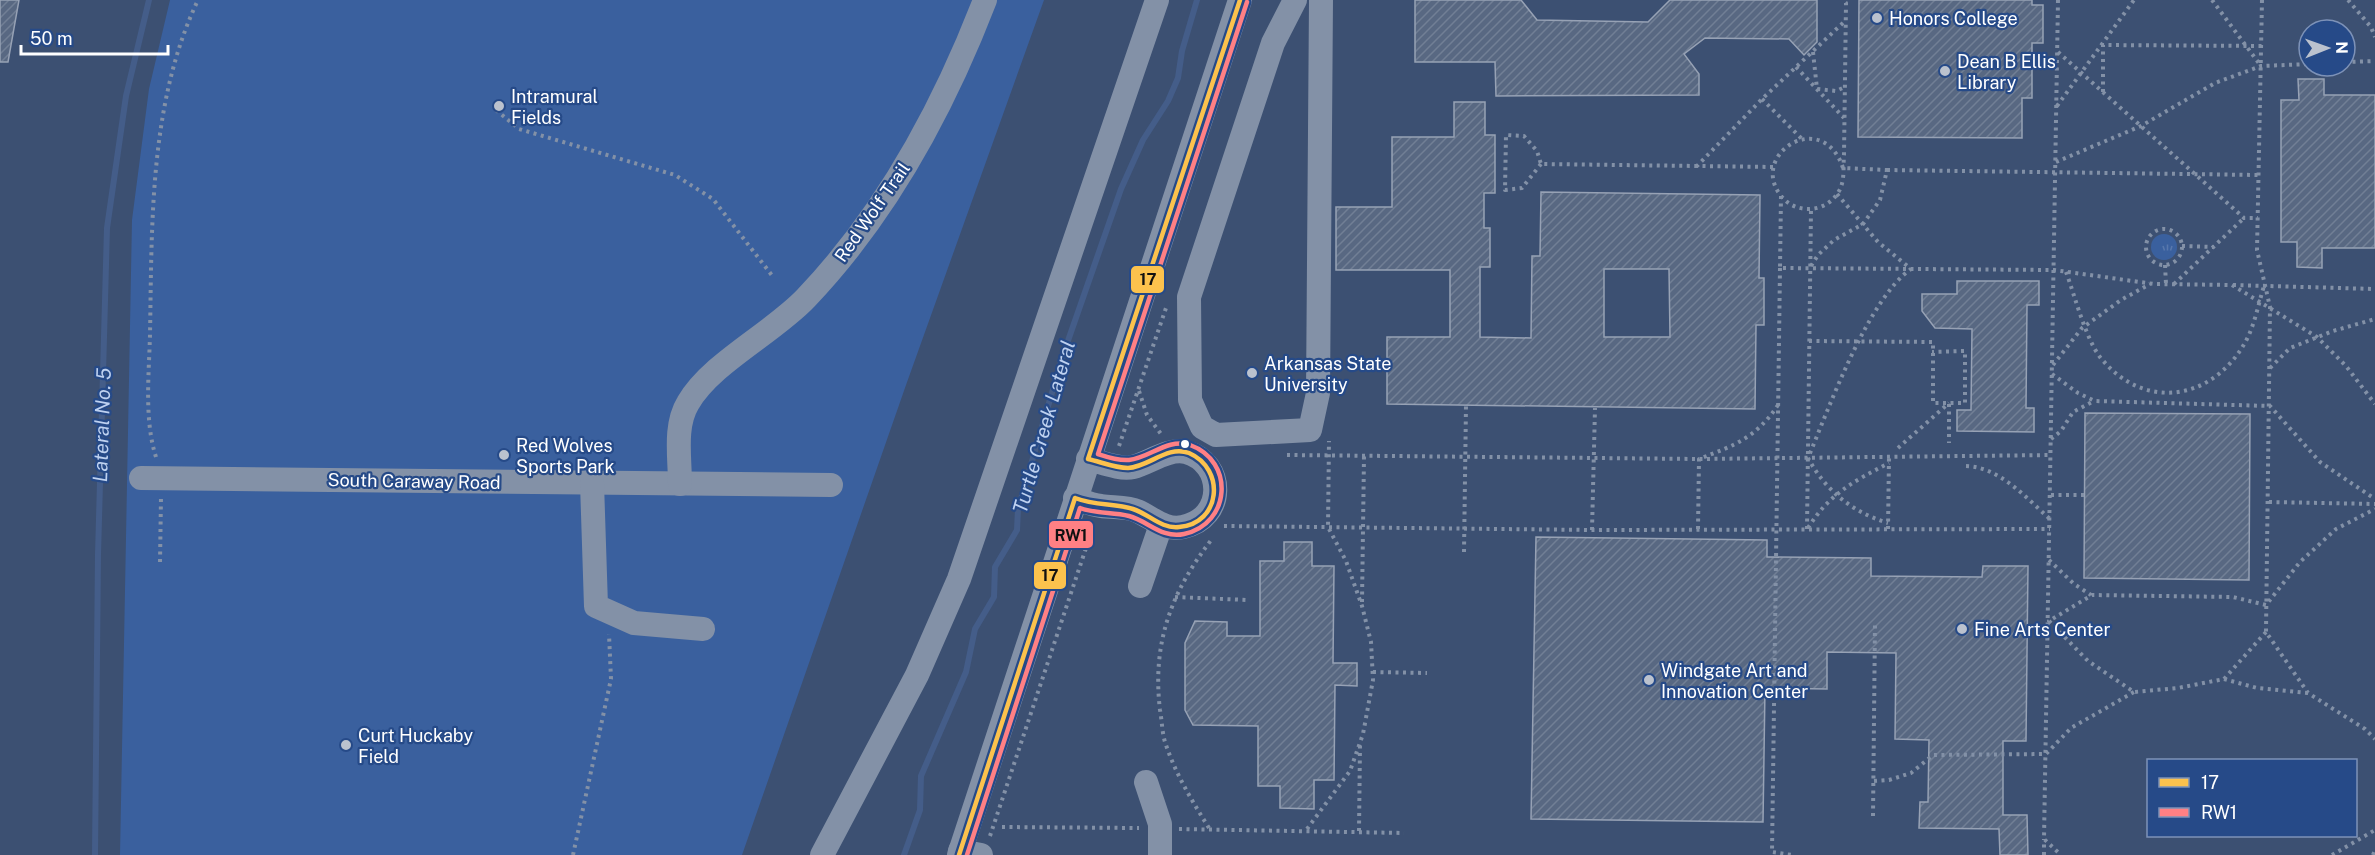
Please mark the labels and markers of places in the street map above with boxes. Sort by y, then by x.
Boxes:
place label: Honors College [1889,8,2018,29]
marker: Honors College [1870,11,1884,25]
place label: Dean B Ellis Library [1957,51,2056,93]
marker: Dean B Ellis Library [1938,64,1952,78]
place label: Intramural Fields [511,86,598,128]
marker: Intramural Fields [492,99,506,113]
place label: Arkansas State University [1264,353,1392,395]
marker: Arkansas State University [1245,366,1259,380]
place label: Red Wolves Sports Park [516,435,615,477]
unlabelled marker [1179,438,1191,450]
marker: Red Wolves Sports Park [497,448,511,462]
place label: Fine Arts Center [1974,619,2111,640]
marker: Fine Arts Center [1955,622,1969,636]
place label: Windgate Art and Innovation Center [1661,660,1808,702]
marker: Windgate Art and Innovation Center [1642,673,1656,687]
place label: Curt Huckaby Field [358,725,473,767]
marker: Curt Huckaby Field [339,738,353,752]

